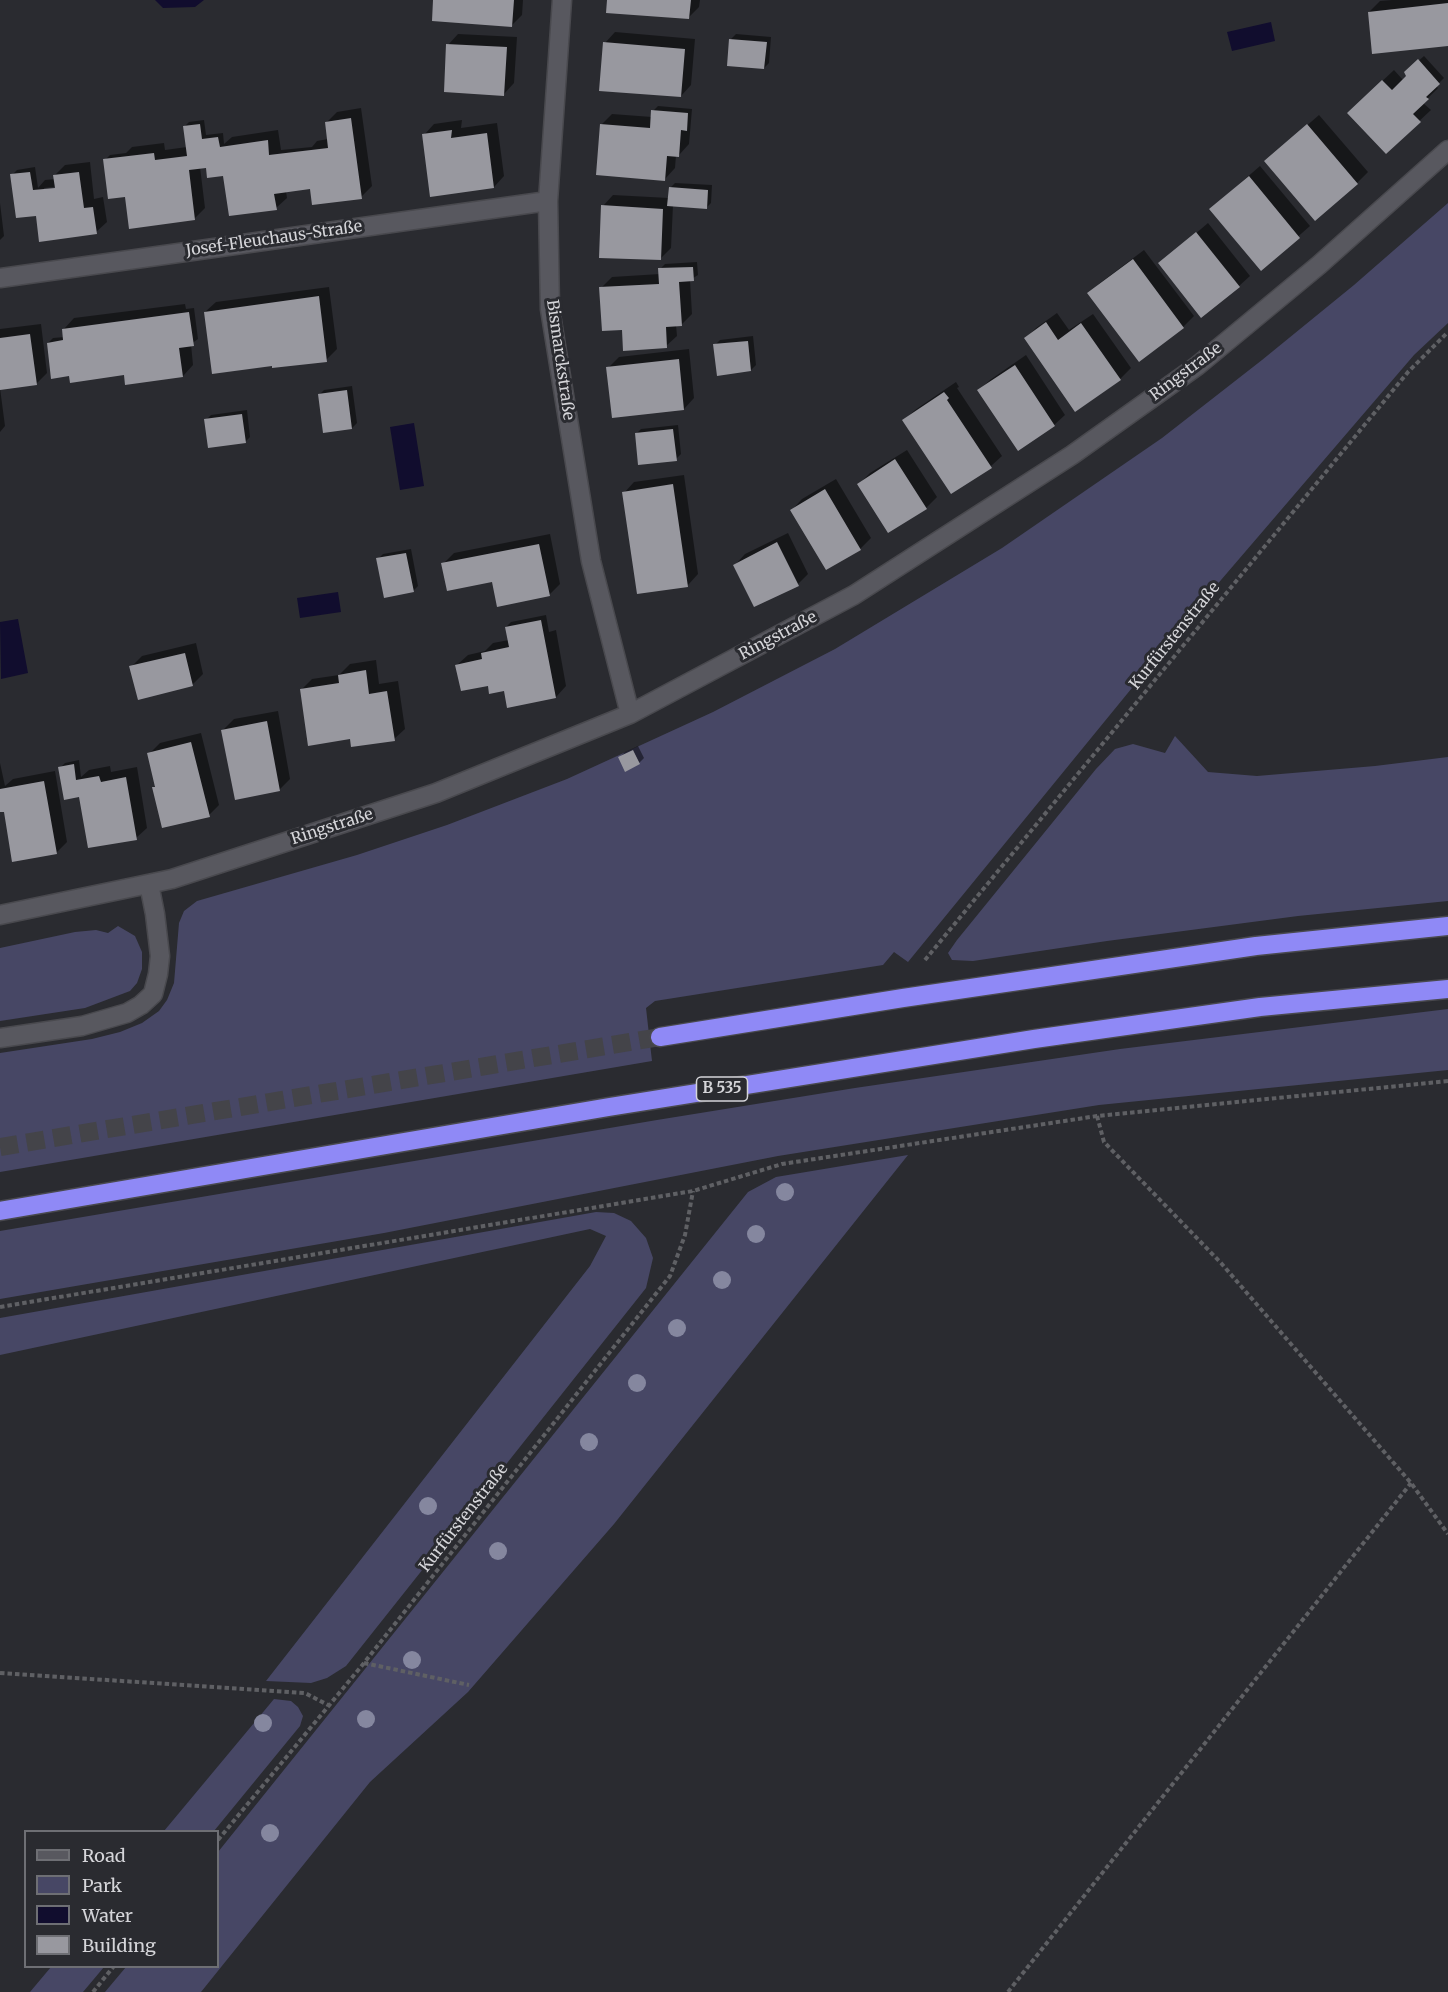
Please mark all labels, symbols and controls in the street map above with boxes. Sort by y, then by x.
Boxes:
street label: Josef-Fleuchaus-Straße [185,217,363,261]
street label: Bismarckstraße [542,298,578,422]
street label: Ringstraße [1146,339,1226,405]
street label: Kurfürstenstraße [1126,578,1224,694]
street label: Ringstraße [736,608,820,664]
street label: Ringstraße [289,805,375,849]
road number: B 535 [696,1077,748,1101]
street label: Kurfürstenstraße [416,1460,512,1576]
legend [24,1830,219,1968]
text: Road [82,1844,126,1867]
text: Park [82,1874,122,1897]
text: Water [82,1904,133,1927]
text: Building [82,1934,156,1957]

